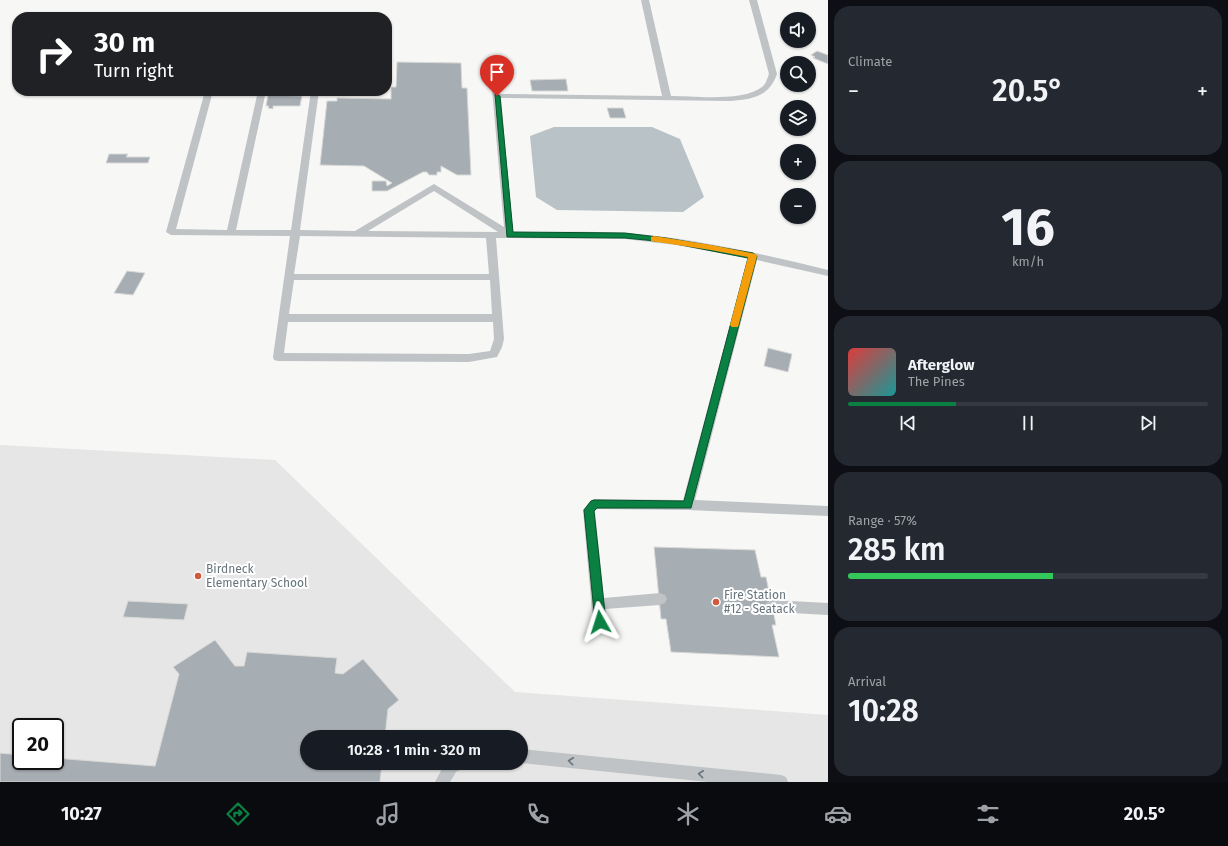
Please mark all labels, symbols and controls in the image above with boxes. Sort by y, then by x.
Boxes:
map controls [780,12,816,224]
button: sound [780,12,816,48]
text: 30 m [94,26,155,59]
icon: right [28,28,80,80]
text: Climate [848,54,892,69]
pin [480,55,514,96]
button: search [780,56,816,92]
text: Turn right [94,60,174,82]
icon: arrive [486,61,508,83]
text: 20.5° [992,73,1064,109]
text: − [848,78,859,105]
text: + [1197,78,1208,105]
button: layers [780,100,816,136]
button: + [780,144,816,180]
button: − [780,188,816,224]
text: 16 [1001,196,1055,259]
text: km/h [1012,254,1044,269]
text: Afterglow [908,356,974,374]
text: The Pines [908,374,965,389]
icon: previous [897,412,919,434]
icon: pause [1017,412,1039,434]
icon: next [1137,412,1159,434]
text: Range · 57% [848,513,917,528]
text: 285 km [848,532,945,568]
place label: Birdneck Elementary School [206,562,308,590]
marker: Birdneck Elementary School [193,571,203,581]
place label: Fire Station #12 - Seatack [724,588,796,616]
marker: Fire Station #12 - Seatack [711,597,721,607]
position arrow [579,601,621,643]
text: Arrival [848,674,886,689]
text: 10:28 [848,693,919,729]
speed limit sign: 20 [12,718,64,770]
text: 10:28 · 1 min · 320 m [347,741,481,759]
one-way arrow [568,757,574,766]
one-way arrow [698,770,704,779]
icon: directions [224,800,252,828]
icon: music [374,800,402,828]
icon: phone [524,800,552,828]
icon: climate [674,800,702,828]
icon: car [824,800,852,828]
icon: filters [974,800,1002,828]
text: 10:27 [61,803,102,825]
text: 20.5° [1124,803,1167,825]

